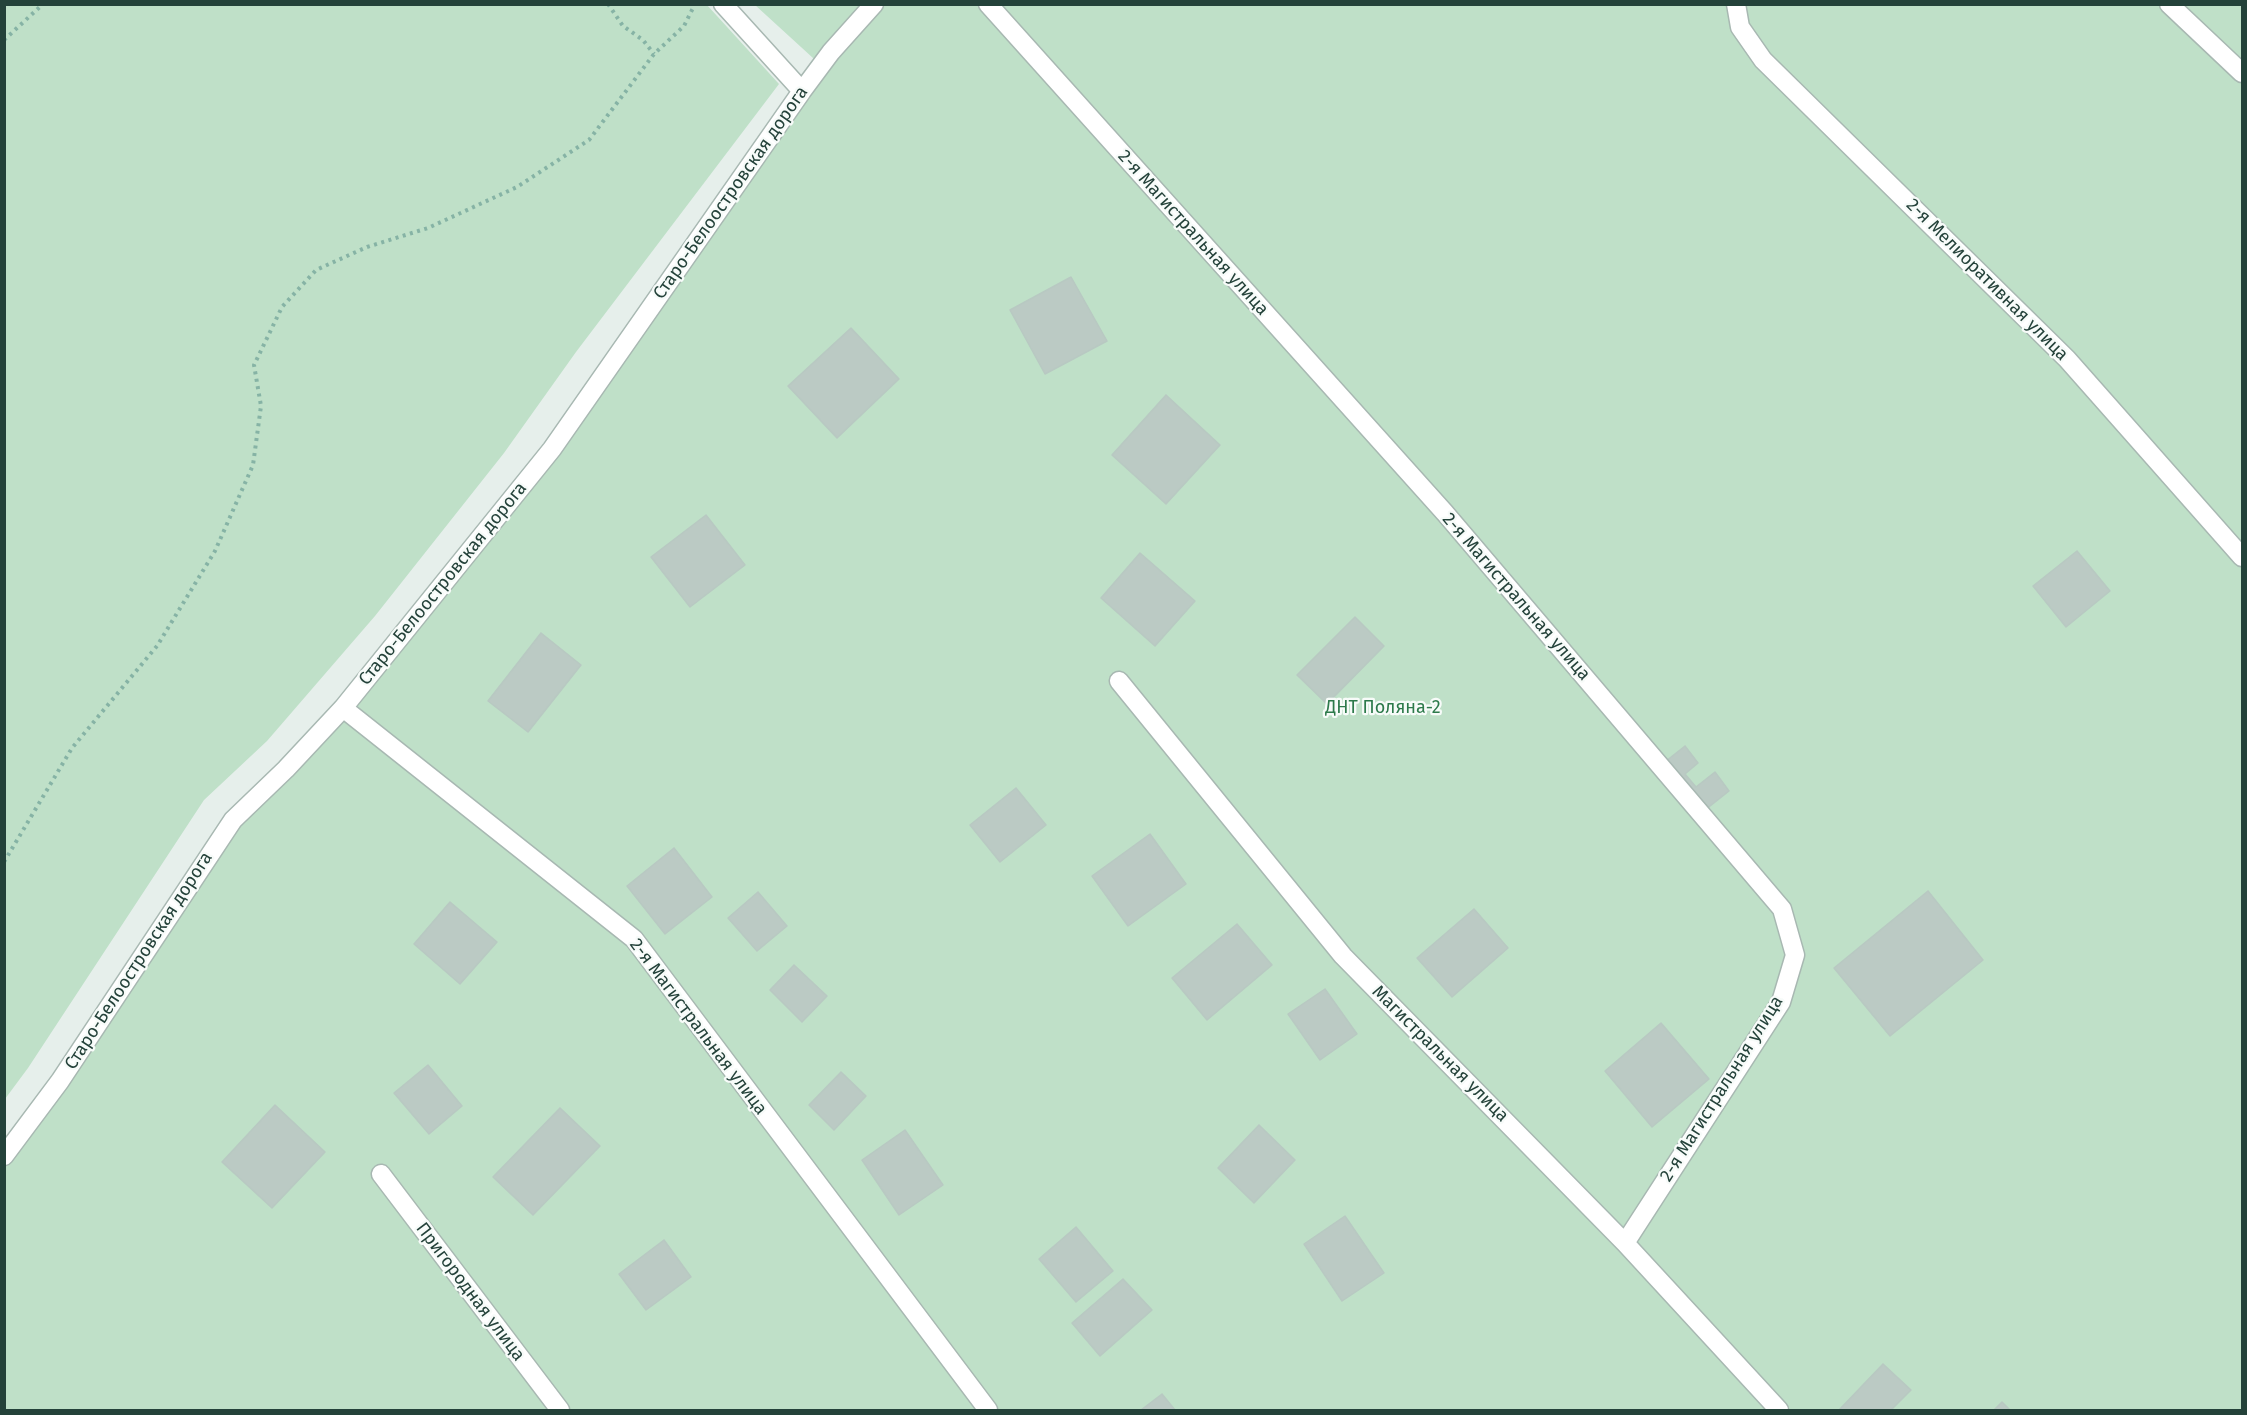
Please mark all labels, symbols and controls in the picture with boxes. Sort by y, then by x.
street label: Старо-Белоостровская дорога [649,82,813,304]
street label: 2-я Магистральная улица [1113,146,1273,320]
street label: 2-я Мелиоративная улица [1902,195,2072,365]
street label: Старо-Белоостровская дорога [354,478,532,690]
street label: 2-я Магистральная улица [1437,509,1595,685]
park label: ДНТ Поляна-2 [1325,697,1441,719]
street label: Старо-Белоостровская дорога [61,848,217,1074]
street label: 2-я Магистральная улица [625,935,771,1119]
street label: Магистральная улица [1367,981,1513,1127]
street label: 2-я Магистральная улица [1656,992,1788,1186]
street label: Пригородная улица [411,1218,529,1366]

